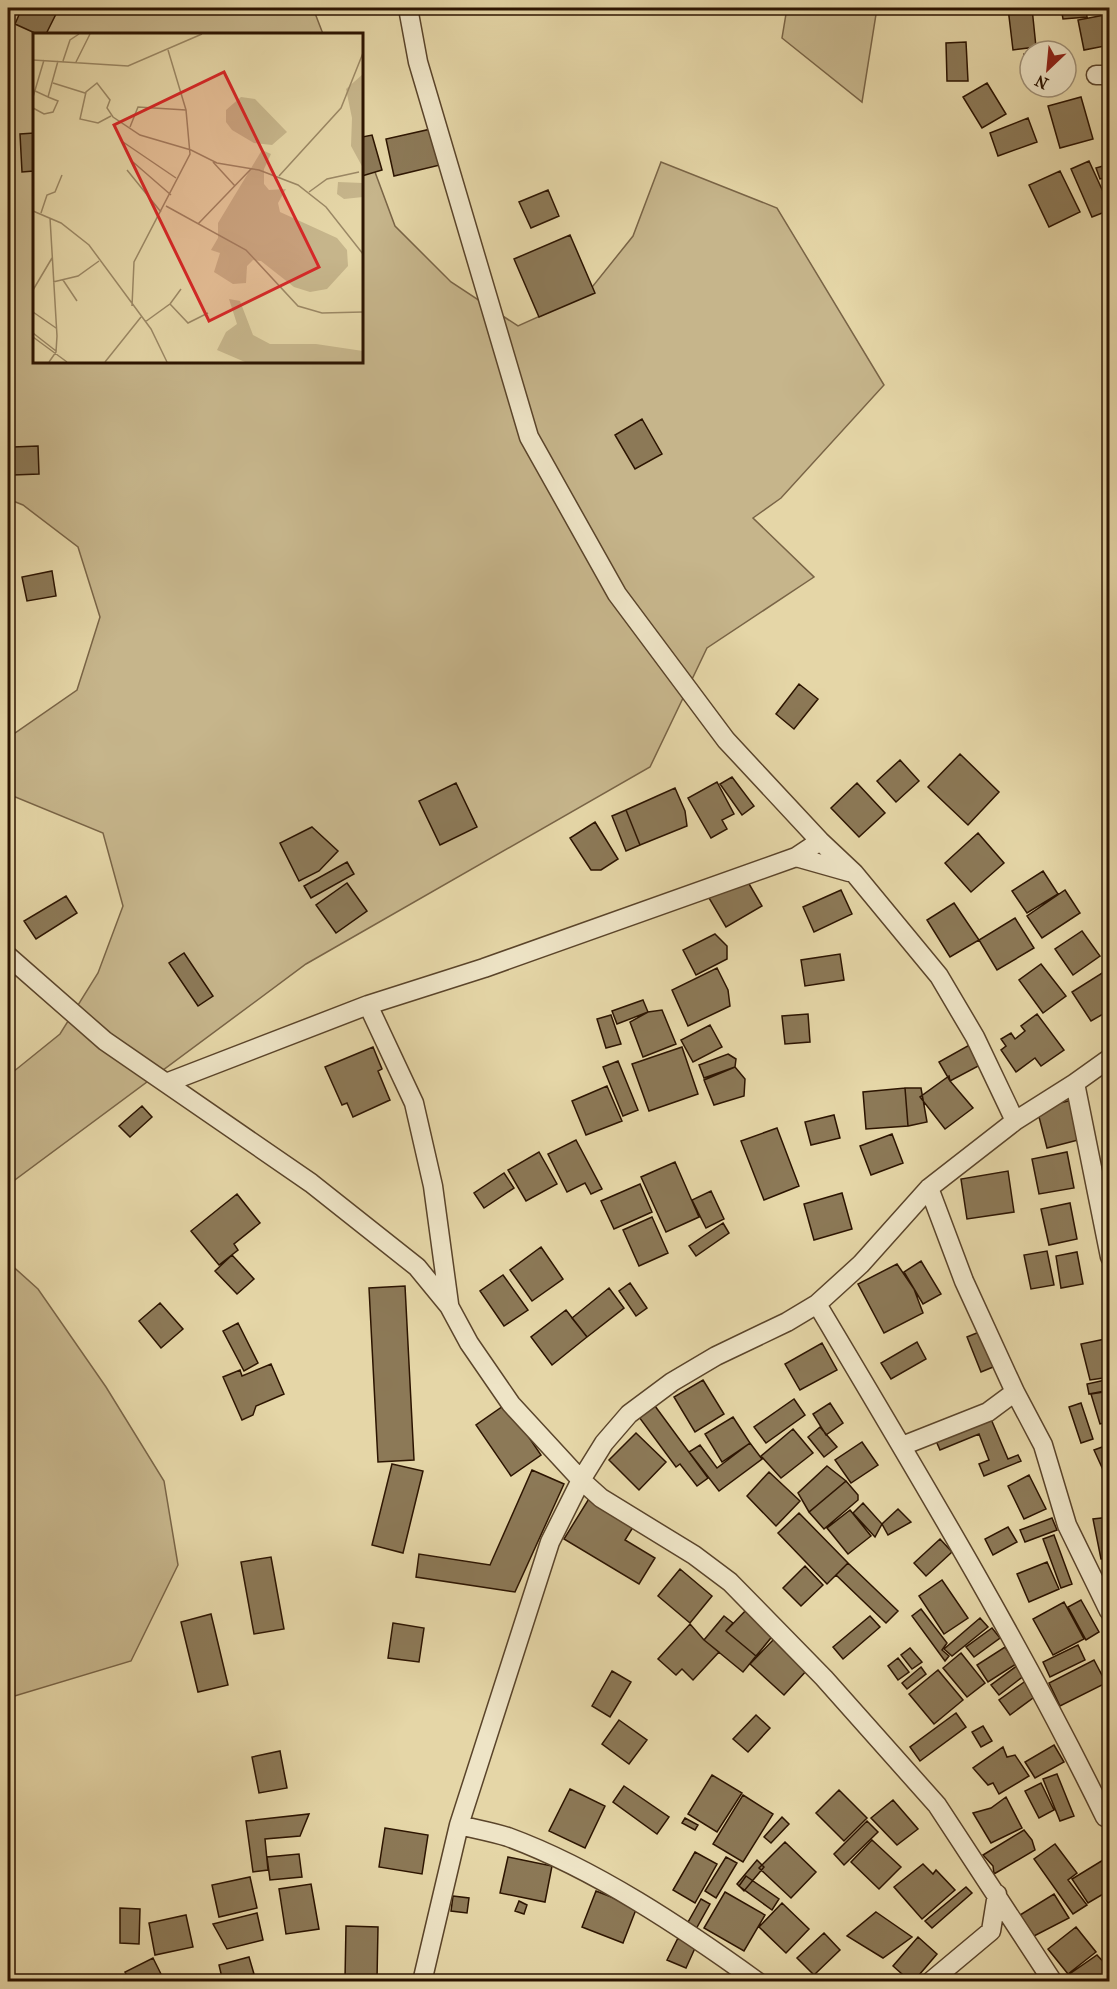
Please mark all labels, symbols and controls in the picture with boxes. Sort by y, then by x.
inset map [33,33,363,363]
north arrow [1018,39,1078,99]
text: N [1031,70,1051,93]

